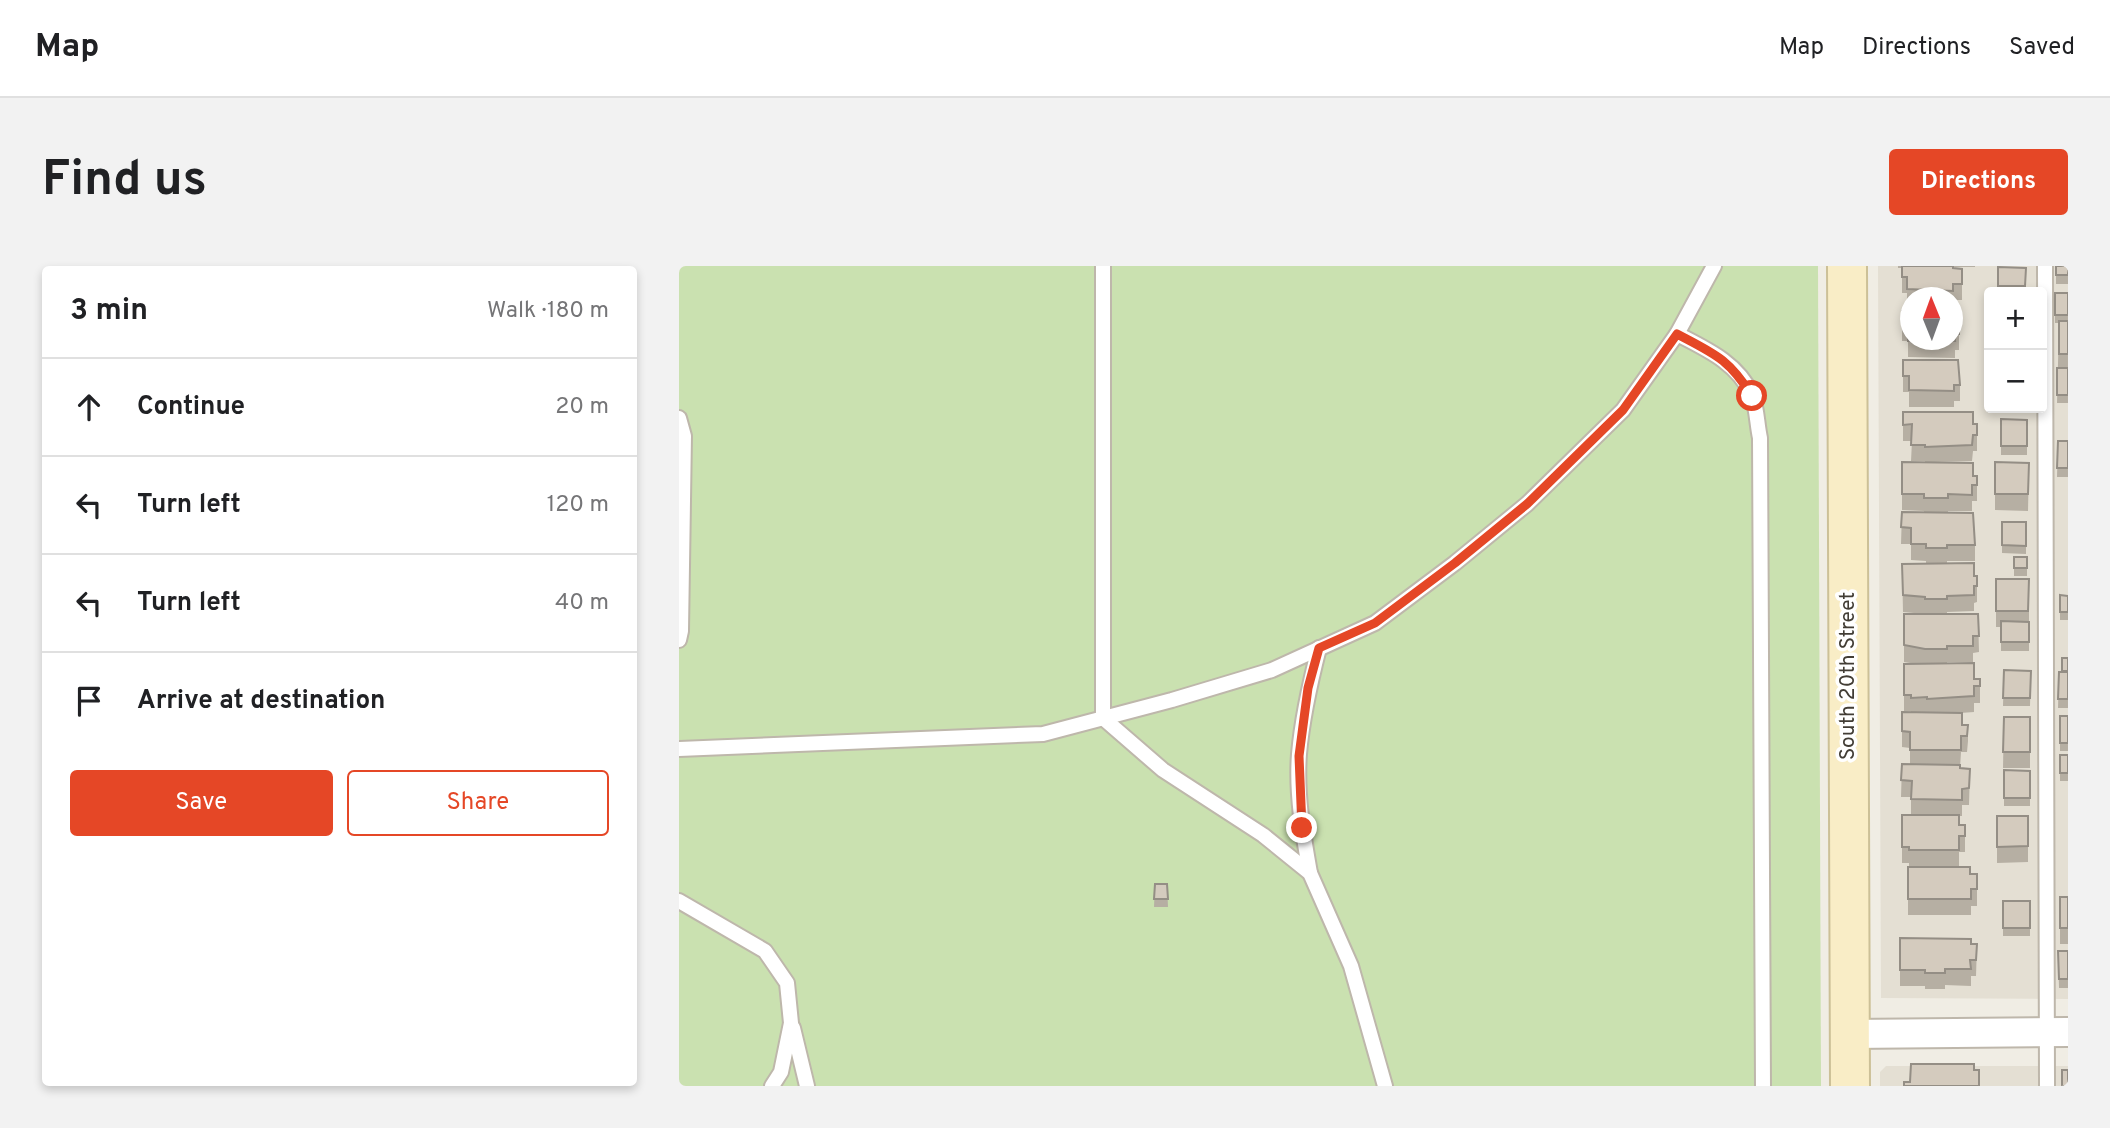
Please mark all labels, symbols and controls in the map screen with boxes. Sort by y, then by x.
text: Map [35,27,99,69]
text: Map [1779,33,1824,63]
text: Directions [1862,33,1971,63]
text: Saved [2009,33,2075,63]
button: Directions [1889,149,2068,215]
text: Find us [42,151,207,213]
north arrow [1900,287,1963,350]
map controls [1984,287,2047,413]
button: + [1984,287,2047,350]
text: 3 min [70,293,148,330]
text: Walk · 180 m [487,297,609,326]
button: − [1984,350,2047,413]
route start [1736,380,1767,411]
icon: ahead [70,388,108,426]
text: Continue [137,391,245,424]
text: 20 m [555,393,609,422]
icon: left [70,486,108,524]
text: Turn left [137,489,241,522]
text: 120 m [547,491,609,520]
icon: left [70,584,108,622]
text: Turn left [137,587,241,620]
text: 40 m [555,589,609,618]
street label: South 20th Street [1835,592,1862,760]
icon: arrive [70,682,108,720]
text: Arrive at destination [137,685,385,718]
button: Save [70,770,333,836]
button: Share [347,770,609,836]
route end [1286,812,1317,843]

